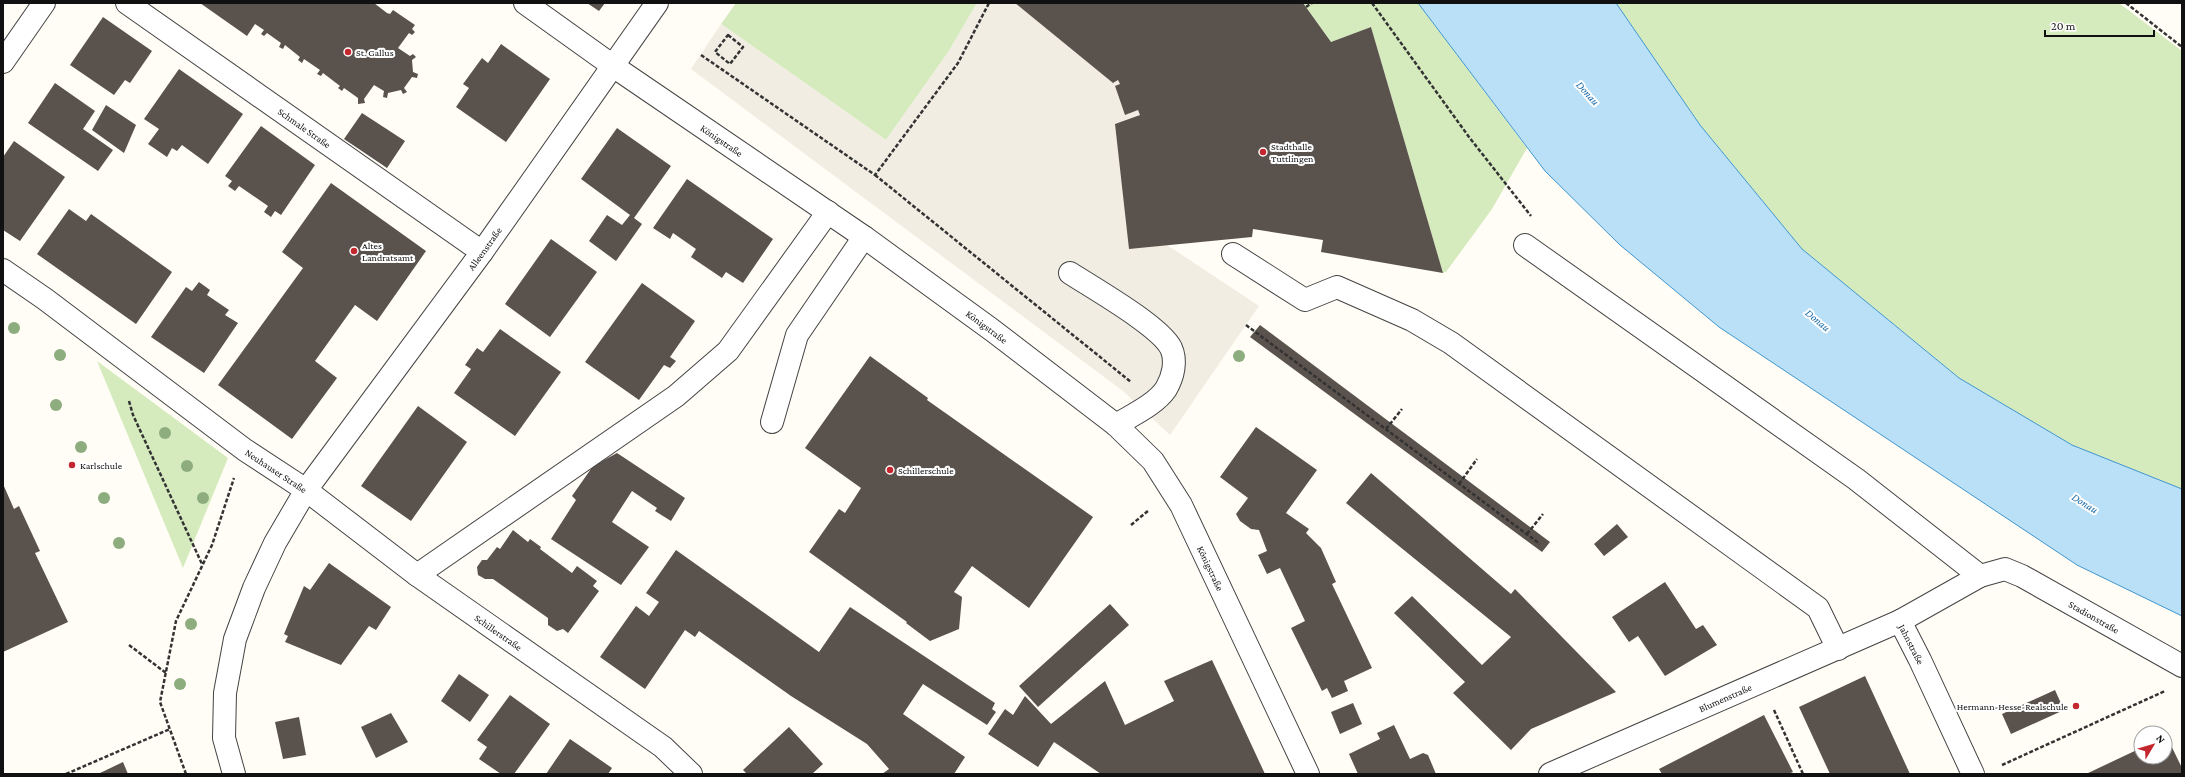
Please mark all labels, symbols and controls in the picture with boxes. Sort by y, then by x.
scale bar [2045,12,2154,38]
text: 20 m [2051,19,2076,33]
marker: St. Gallus [343,47,353,57]
place label: St. Gallus [356,47,394,58]
water label: Donau [1574,78,1602,108]
street label: Schmale Straße [276,106,333,151]
street label: Königstraße [698,122,745,159]
place label: Stadthalle Tuttlingen [1271,141,1314,164]
marker: Stadthalle Tuttlingen [1258,147,1268,157]
street label: Alleenstraße [466,225,504,272]
place label: Altes Landratsamt [362,240,414,263]
marker: Altes Landratsamt [349,246,359,256]
water label: Donau [1803,306,1833,334]
street label: Königstraße [964,308,1010,346]
street label: Neuhauser Straße [243,447,309,495]
marker: Karlschule [67,460,77,470]
place label: Karlschule [80,460,123,471]
marker: Schillerschule [885,465,895,475]
place label: Schillerschule [898,465,954,476]
water label: Donau [2070,490,2101,516]
street label: Königstraße [1195,544,1226,593]
street label: Stadionstraße [2067,599,2122,636]
street label: Schillerstraße [473,612,525,653]
street label: Jahnstraße [1896,622,1926,667]
street label: Blumenstraße [1697,681,1754,714]
place label: Hermann-Hesse-Realschule [1957,701,2069,712]
marker: Hermann-Hesse-Realschule [2071,701,2081,711]
north arrow [2133,725,2173,765]
text: N [2154,732,2168,746]

